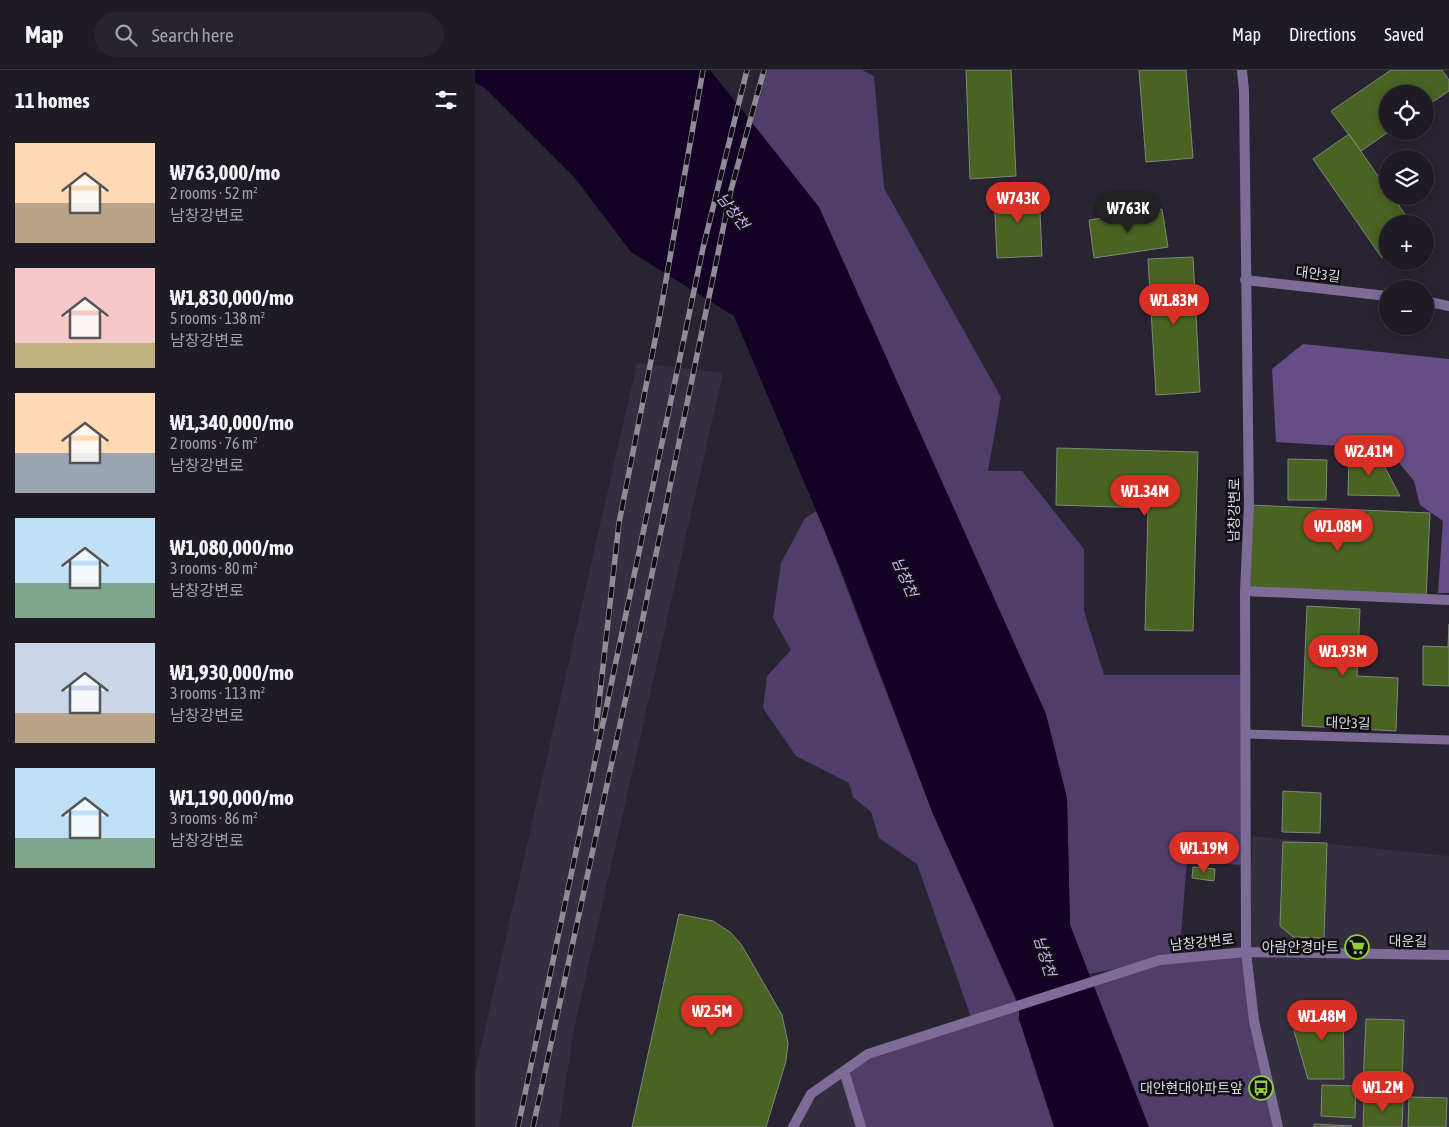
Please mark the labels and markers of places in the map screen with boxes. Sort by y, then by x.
pin: ₩743K [983,182,1053,224]
pin: ₩763K [1093,191,1163,234]
pin: ₩1.83M [1133,284,1215,326]
pin: ₩2.41M [1328,434,1410,477]
pin: ₩1.34M [1104,474,1186,517]
pin: ₩1.08M [1297,510,1379,552]
pin: ₩1.93M [1302,634,1384,677]
pin: ₩1.19M [1163,832,1245,874]
supermarket icon: 아람안경마트 [1344,934,1370,960]
place label: 아람안경마트 [1262,939,1339,955]
pin: ₩2.5M [677,994,747,1037]
pin: ₩1.48M [1281,1000,1363,1042]
pin: ₩1.2M [1348,1070,1418,1113]
bus stop icon: 대안현대아파트앞 [1248,1075,1274,1101]
place label: 대안현대아파트앞 [1140,1080,1243,1096]

